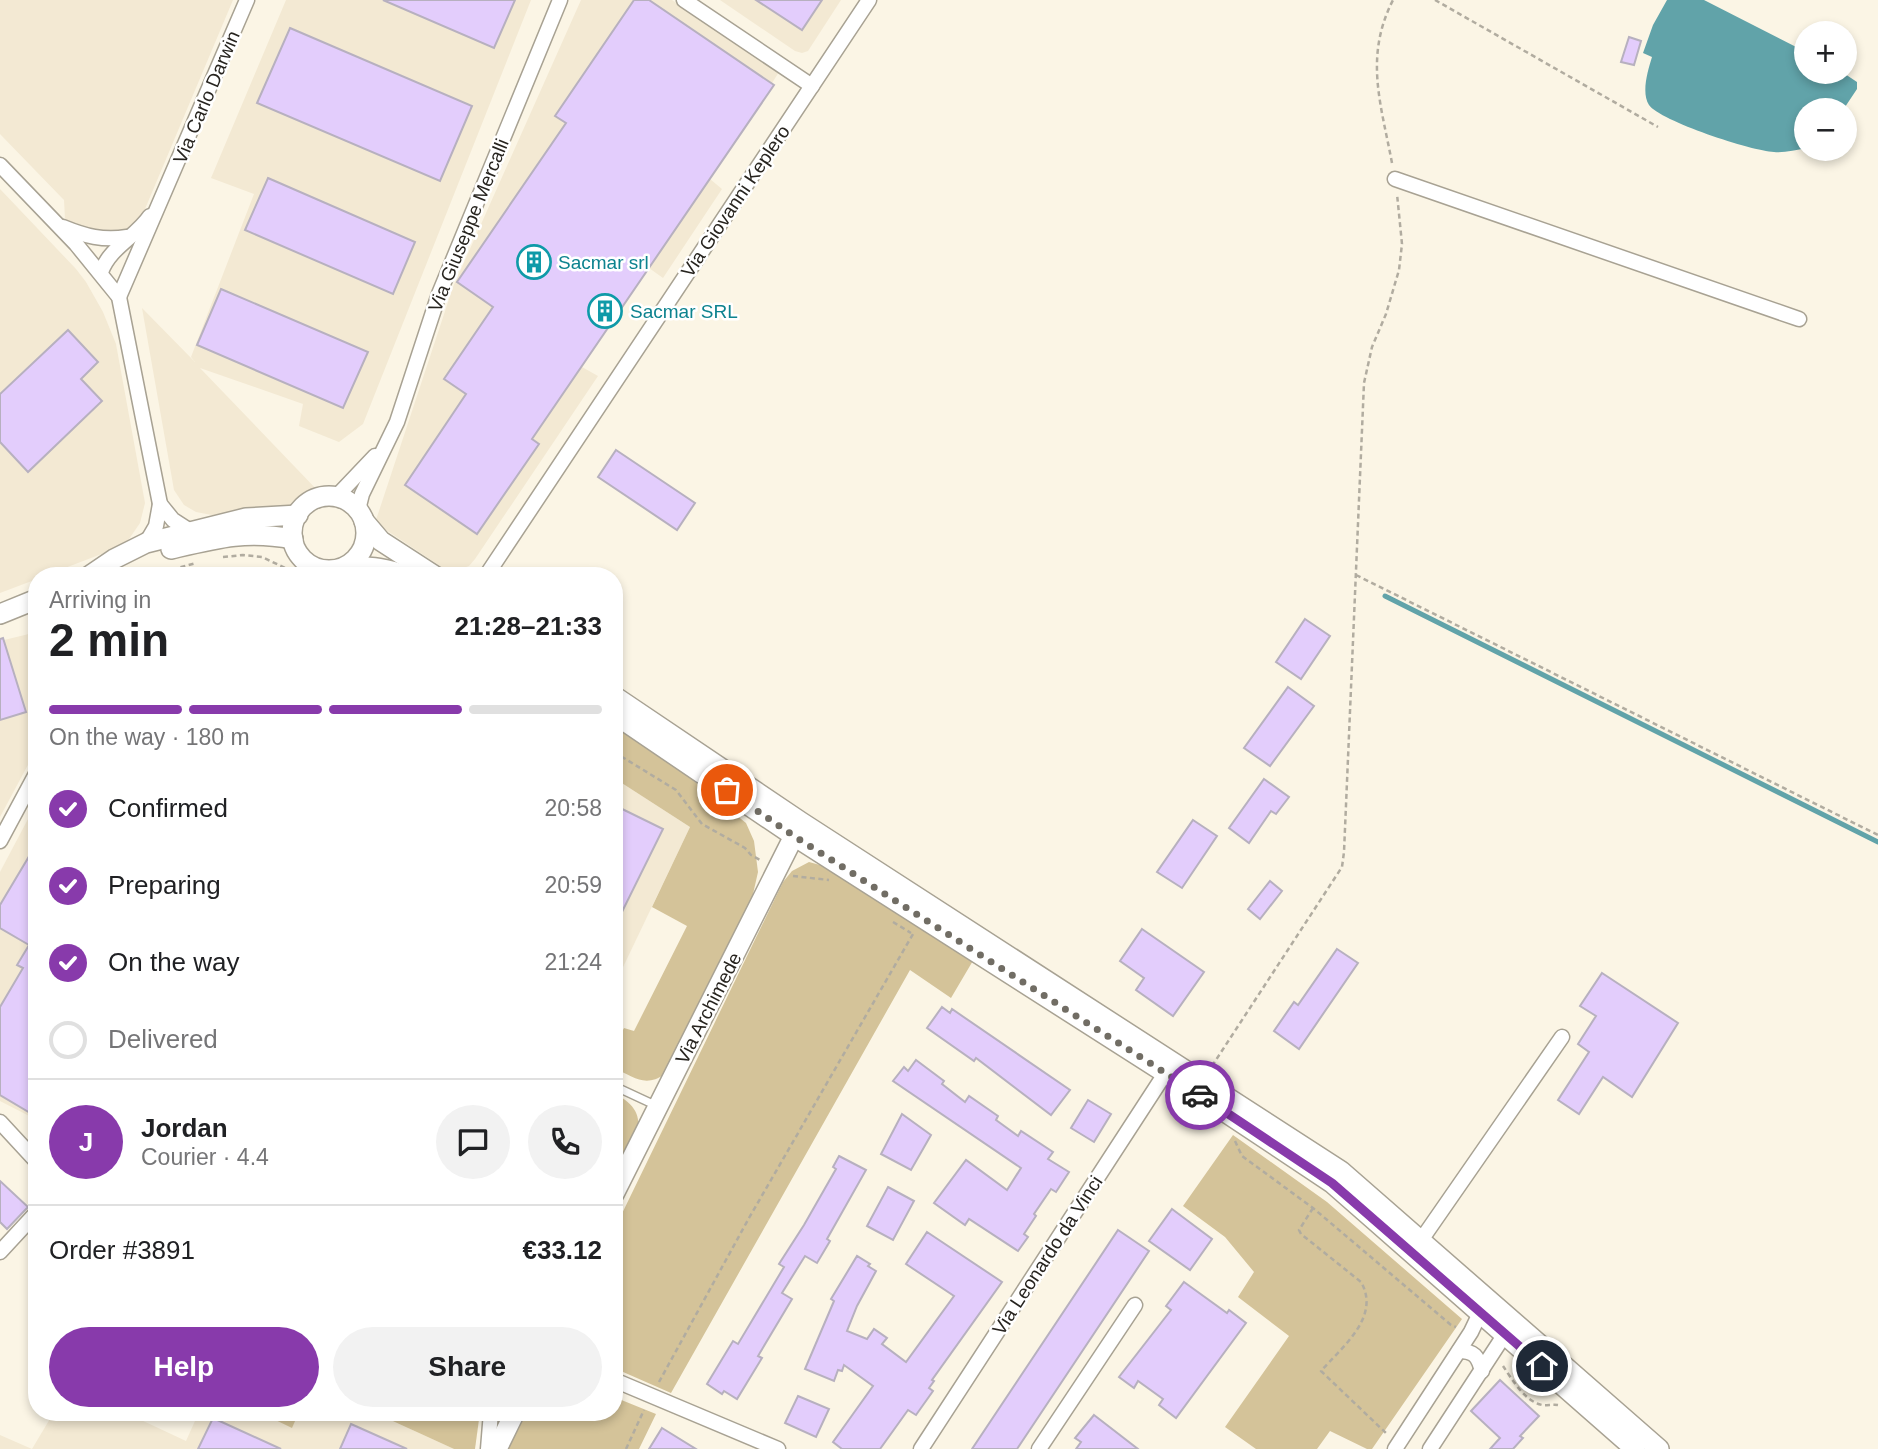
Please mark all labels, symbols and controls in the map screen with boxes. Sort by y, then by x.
map controls [1794,21,1857,161]
button: + [1794,21,1857,84]
street label: Via Carlo Darwin [169,28,244,167]
button: − [1794,98,1857,161]
street label: Via Giovanni Keplero [677,122,794,281]
street label: Via Giuseppe Mercalli [424,136,513,315]
building icon: Sacmar srl [515,243,553,281]
place label: Sacmar srl [558,252,649,273]
building icon: Sacmar SRL [586,292,624,330]
place label: Sacmar SRL [630,301,738,322]
text: Arriving in [49,587,151,613]
text: 21:28–21:33 [455,611,602,641]
text: 2 min [49,614,169,666]
text: On the way · 180 m [49,724,250,750]
pin [697,760,757,820]
icon: bag [708,771,746,809]
icon: check [49,790,87,828]
text: Confirmed [108,793,228,823]
text: 20:58 [544,795,602,821]
icon: check [49,867,87,905]
text: Preparing [108,870,221,900]
text: 20:59 [544,872,602,898]
icon: check [49,944,87,982]
text: On the way [108,947,240,977]
text: 21:24 [544,949,602,975]
street label: Via Archimede [671,949,746,1067]
text: Delivered [108,1024,218,1054]
courier [1165,1060,1235,1130]
icon: car [1181,1076,1219,1114]
button: chat [436,1105,510,1179]
button: phone [528,1105,602,1179]
text: Jordan [141,1113,228,1143]
text: J [79,1127,93,1157]
text: Courier · 4.4 [141,1144,269,1170]
street label: Via Leonardo da Vinci [988,1172,1107,1339]
text: Order #3891 [49,1235,195,1265]
text: €33.12 [522,1235,602,1265]
button: Help [49,1327,319,1407]
button: Share [333,1327,602,1407]
pin [1512,1336,1572,1396]
icon: home [1523,1347,1561,1385]

